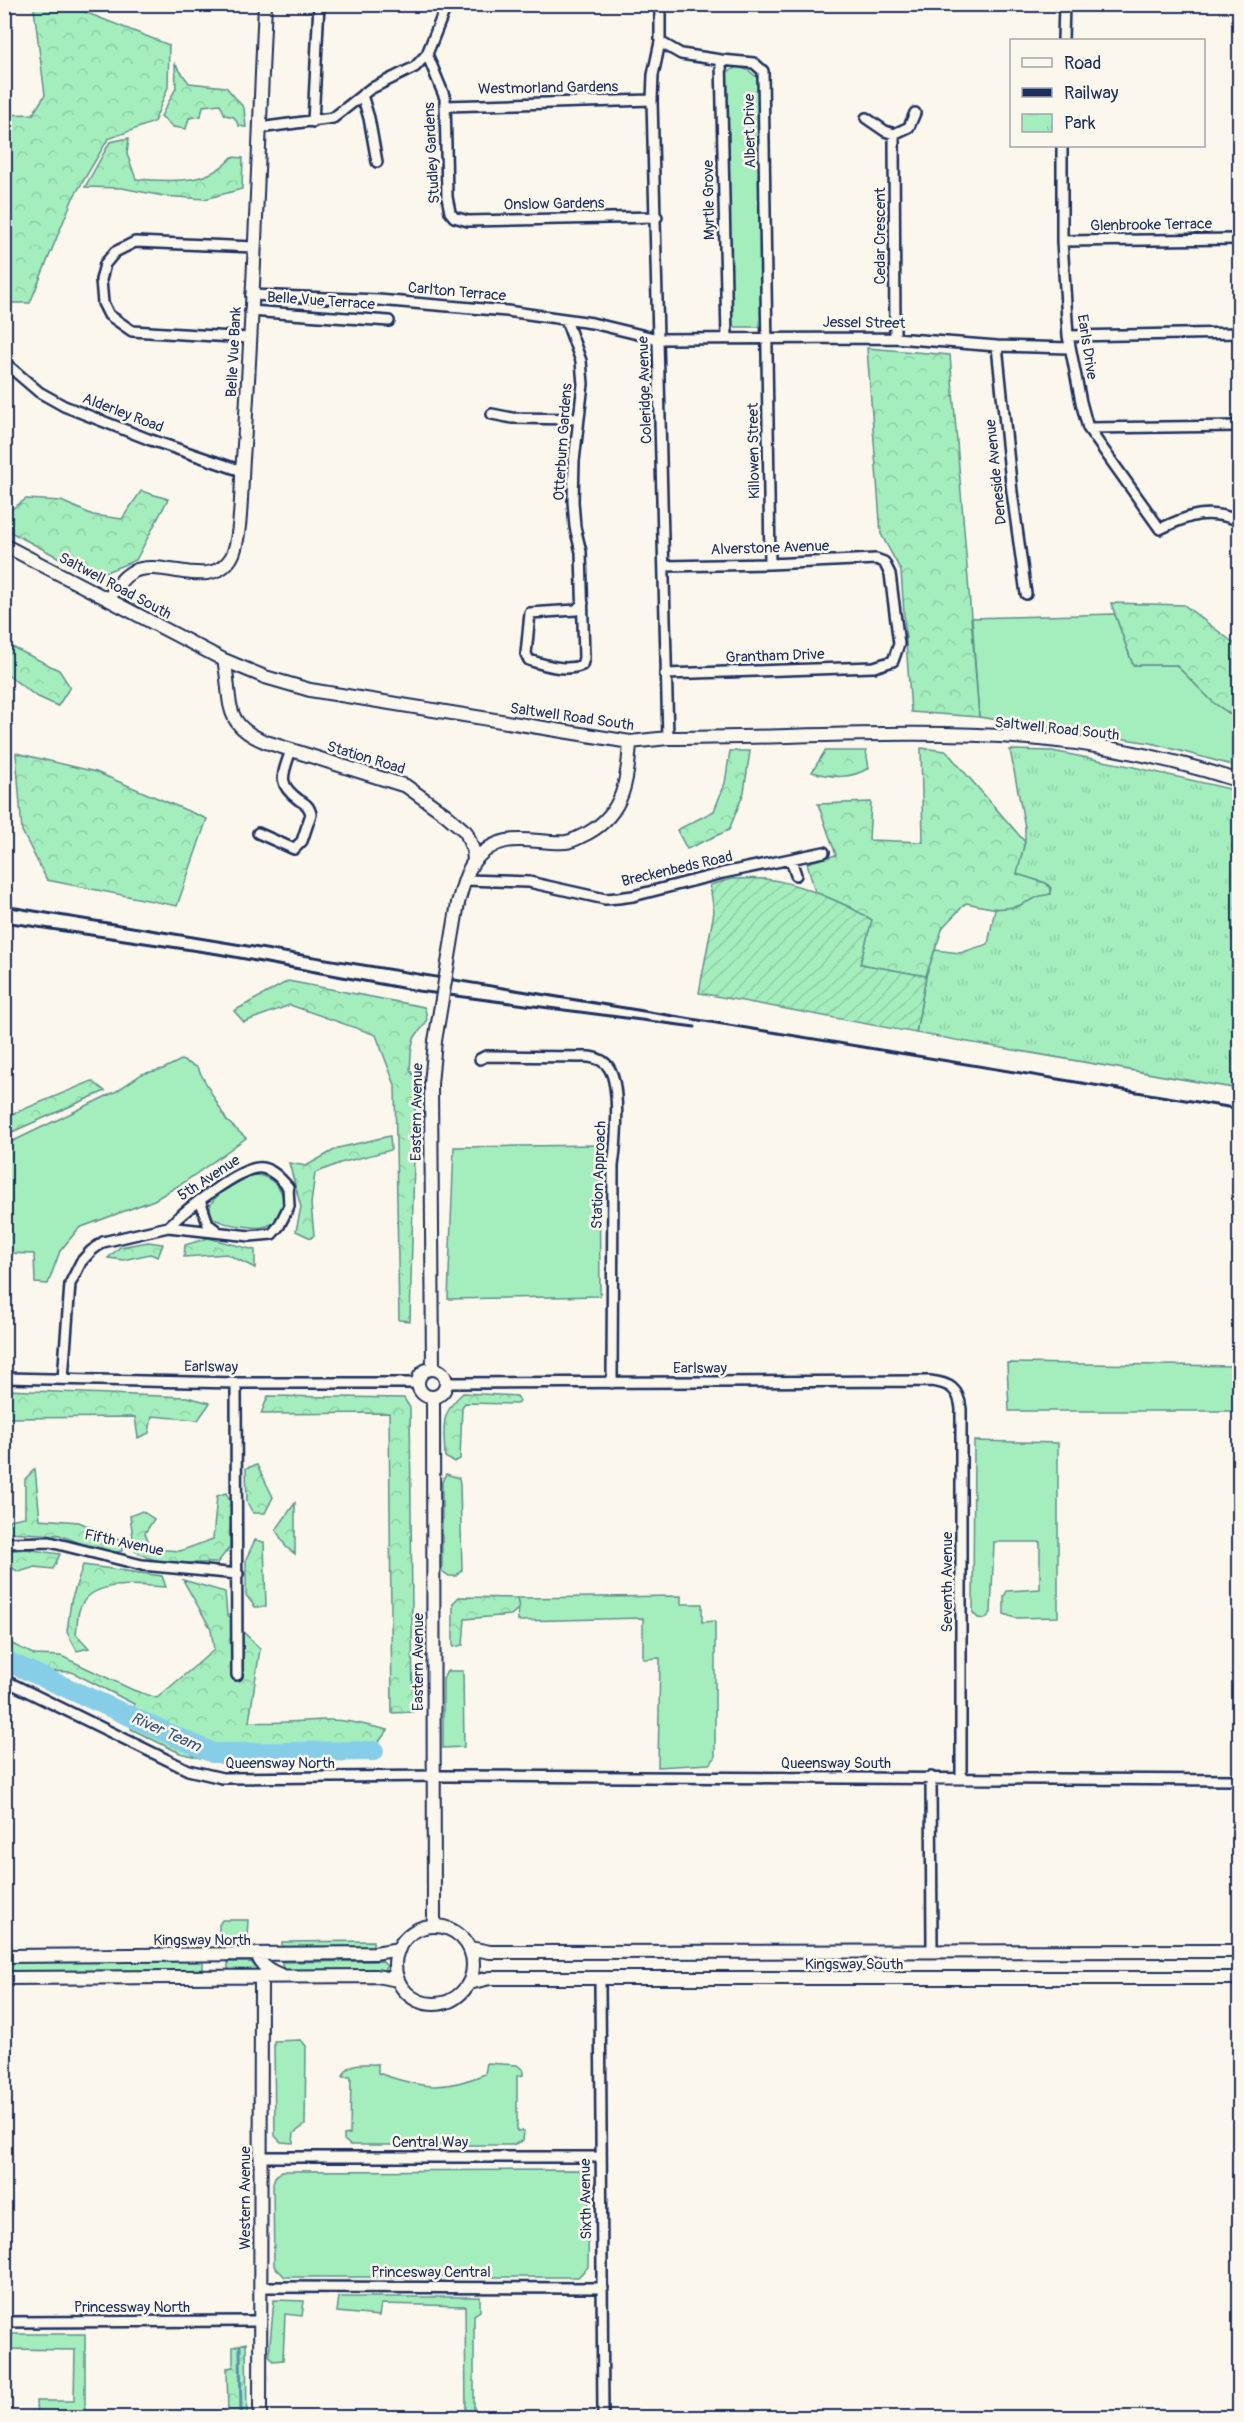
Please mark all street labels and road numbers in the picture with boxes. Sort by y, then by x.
street label: Westmorland Gardens [478,77,619,99]
street label: Albert Drive [740,93,760,169]
street label: Studley Gardens [420,101,444,204]
street label: Myrtle Grove [699,159,719,240]
street label: Cedar Crescent [871,187,890,285]
street label: Onslow Gardens [503,194,605,214]
street label: Glenbrooke Terrace [1090,214,1213,236]
street label: Carlton Terrace [407,278,507,306]
street label: Belle Vue Terrace [266,288,376,314]
street label: Belle Vue Bank [222,306,246,398]
street label: Jessel Street [822,313,907,333]
street label: Earls Drive [1072,313,1102,382]
street label: Coleridge Avenue [634,335,656,444]
street label: Otterburn Gardens [549,382,577,501]
street label: Alderley Road [80,389,166,437]
street label: Killowen Street [744,402,764,499]
street label: Deneside Avenue [981,418,1011,526]
street label: Alverstone Avenue [710,536,830,560]
street label: Saltwell Road South [55,548,175,624]
street label: Grantham Drive [725,645,825,667]
street label: Saltwell Road South [509,699,635,735]
street label: Saltwell Road South [994,713,1120,745]
street label: Station Road [325,737,407,779]
street label: Breckenbeds Road [620,847,734,891]
street label: Eastern Avenue [407,1062,427,1161]
street label: Station Approach [588,1121,610,1229]
street label: 5th Avenue [174,1150,244,1205]
street label: Earlsway [184,1357,239,1377]
street label: Earlsway [673,1359,728,1378]
street label: Fifth Avenue [83,1525,166,1561]
street label: Seventh Avenue [938,1531,957,1632]
street label: Eastern Avenue [409,1612,428,1711]
street label: Queensway North [225,1754,335,1773]
street label: Queensway South [781,1754,891,1773]
street label: Kingsway North [153,1931,251,1950]
street label: Kingsway South [805,1955,903,1974]
street label: Central Way [392,2133,469,2152]
street label: Western Avenue [236,2146,255,2250]
street label: Sixth Avenue [576,2158,596,2240]
street label: Princesway Central [371,2263,491,2282]
street label: Princessway North [74,2298,190,2317]

